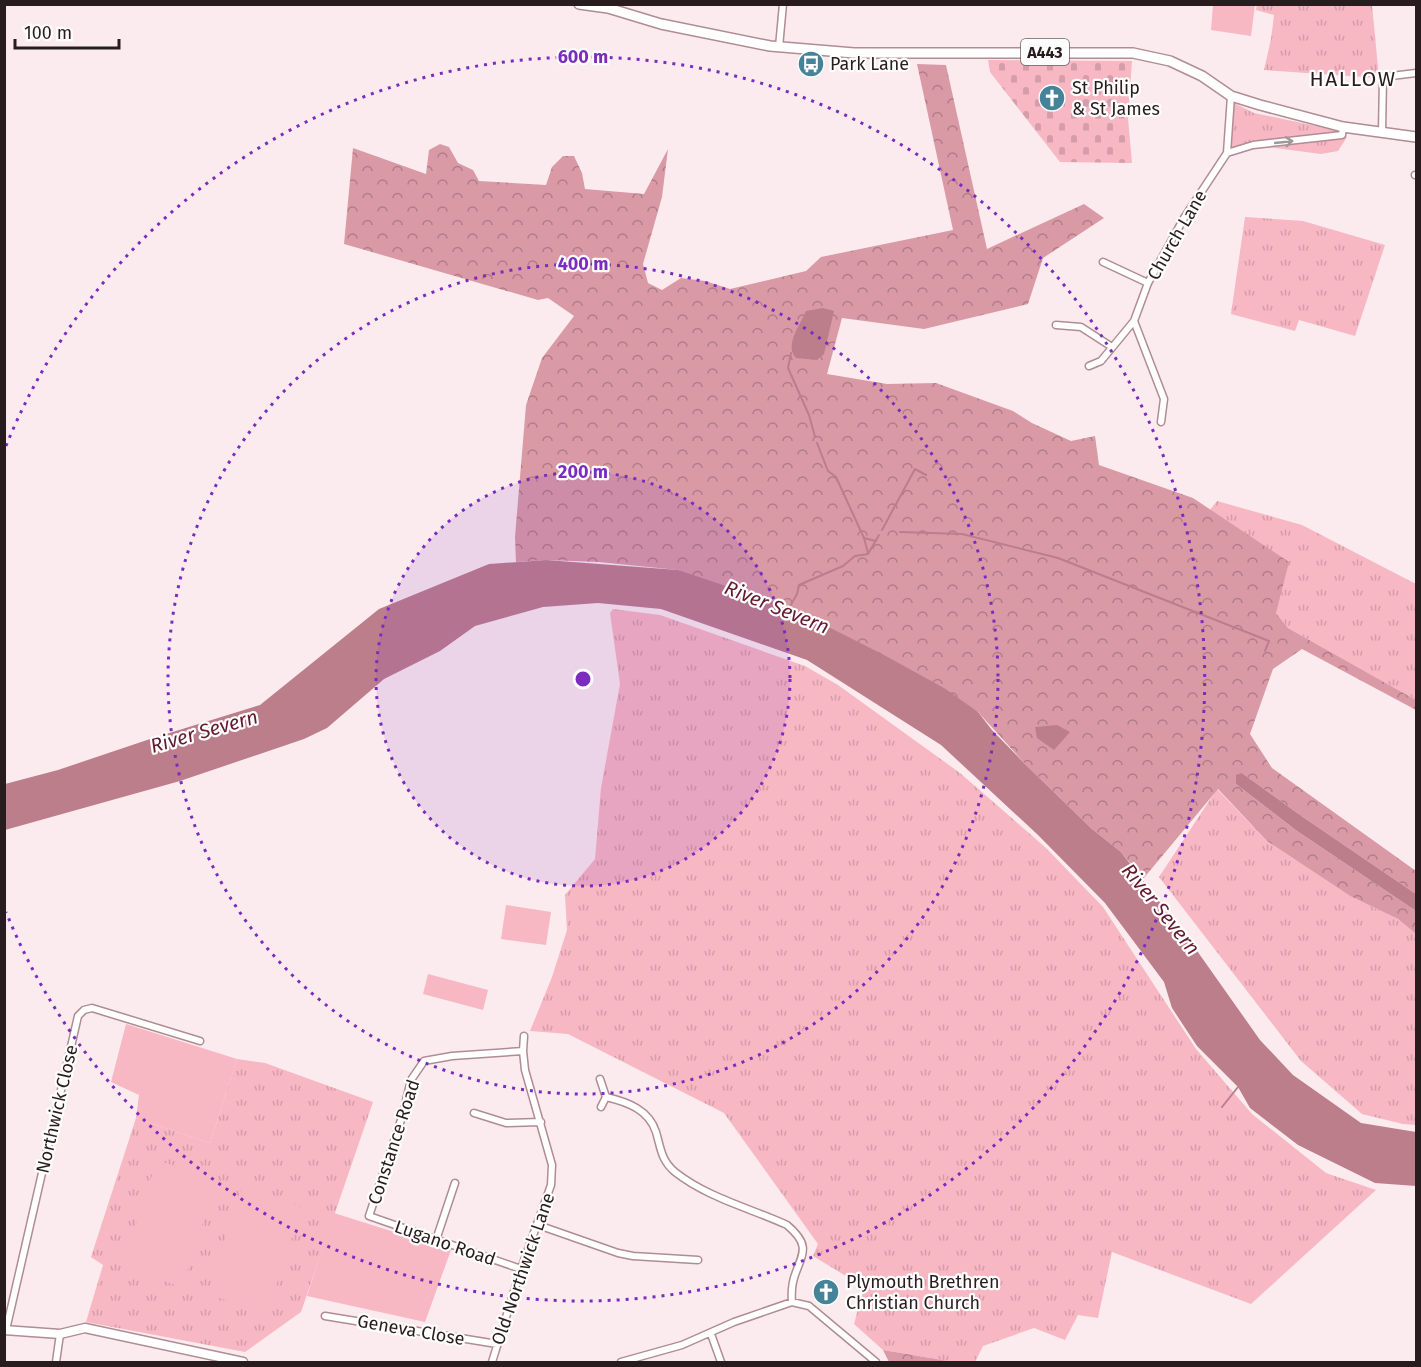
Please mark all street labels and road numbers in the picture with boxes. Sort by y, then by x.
road number: A443 [1021,39,1069,65]
street label: Church Lane [1142,186,1212,284]
street label: Northwick Close [32,1043,82,1175]
street label: Constance Road [363,1077,425,1207]
street label: Old Northwick Lane [487,1190,559,1348]
street label: Lugano Road [392,1215,498,1271]
street label: Geneva Close [356,1310,466,1350]

